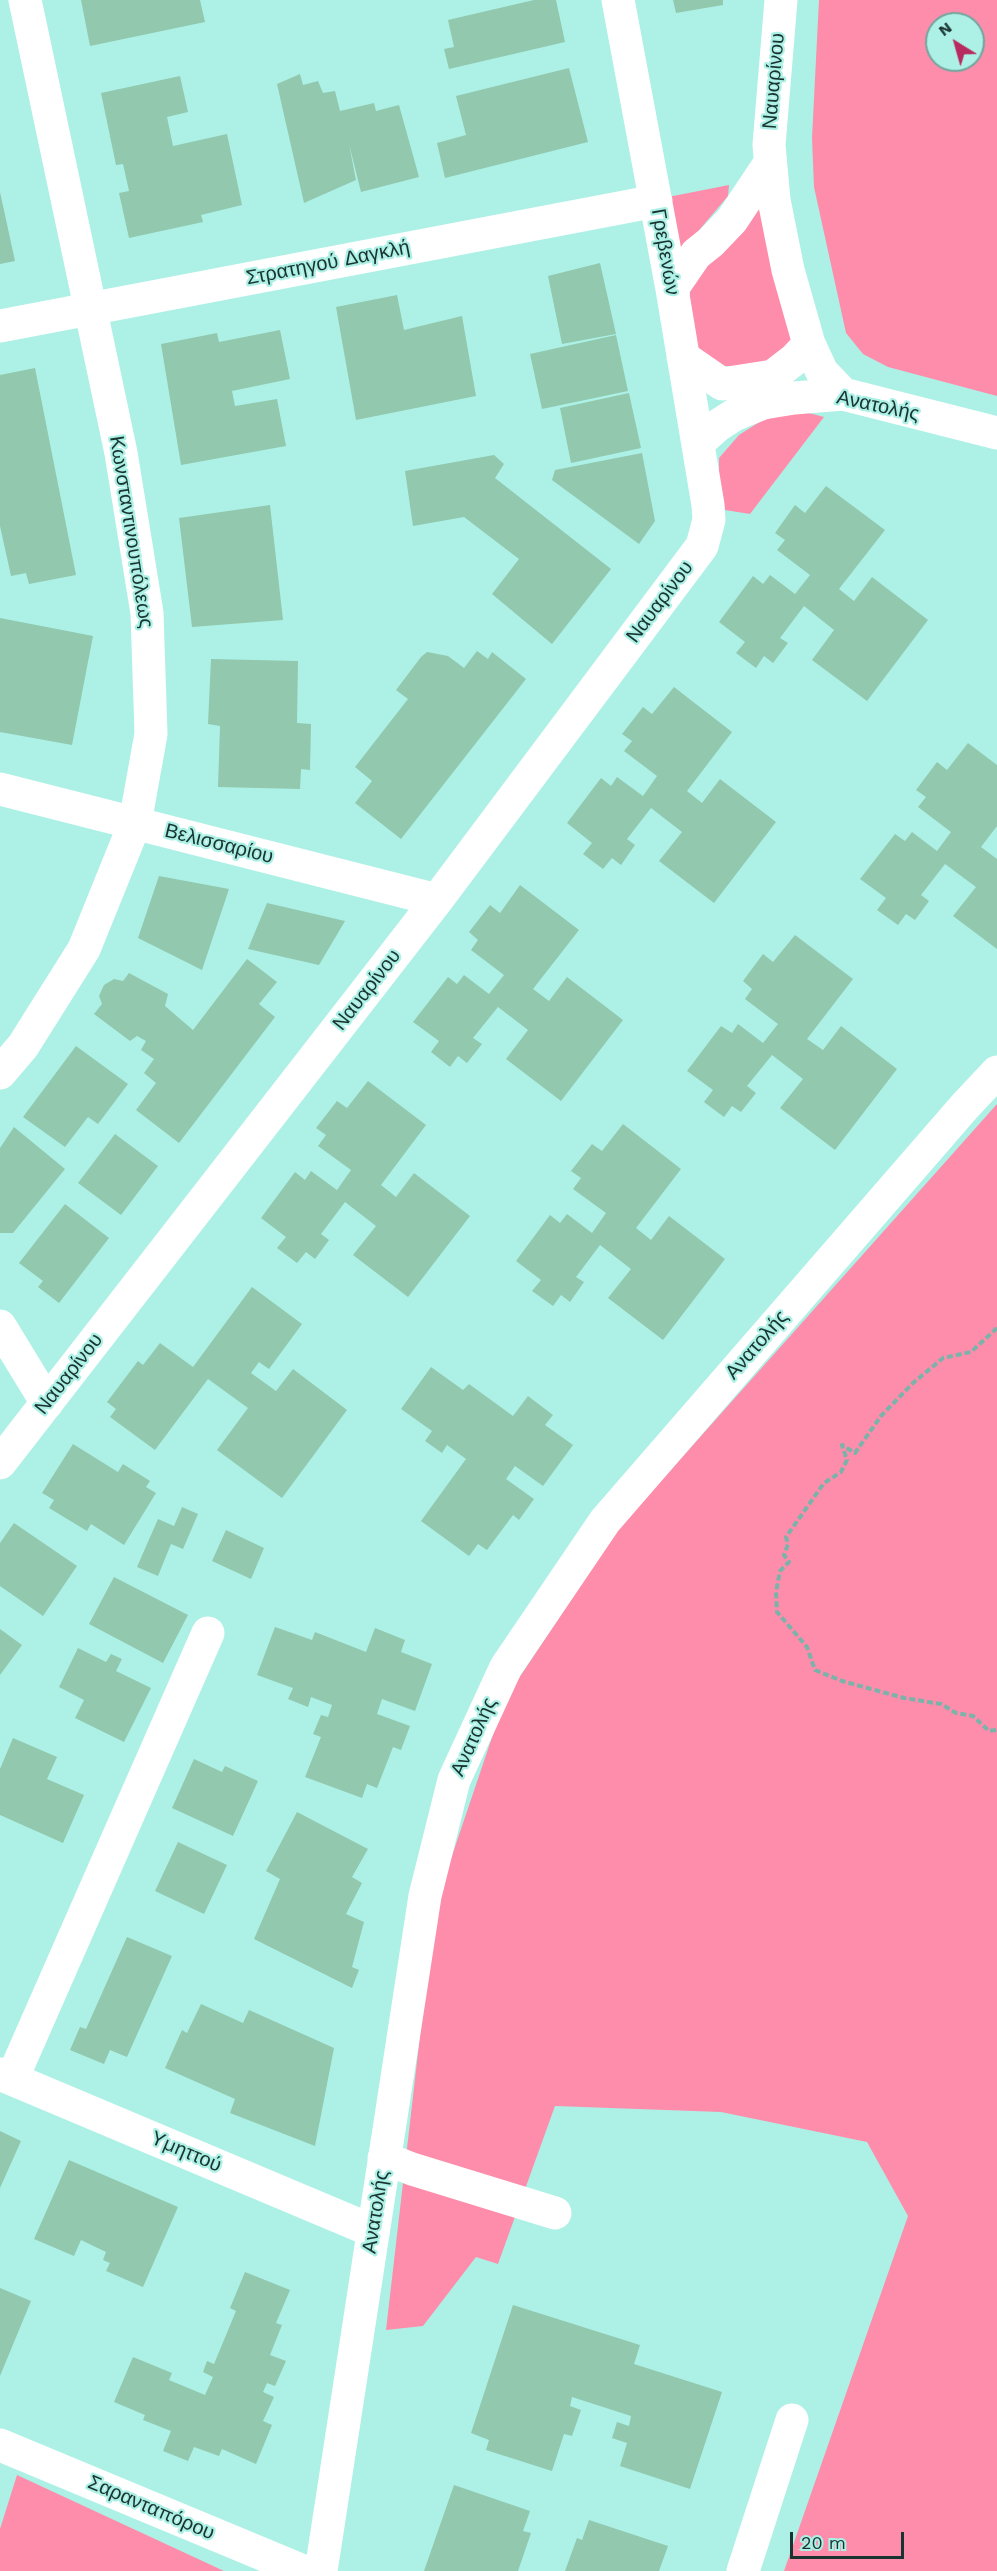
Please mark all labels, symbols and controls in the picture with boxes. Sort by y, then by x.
north arrow [925,12,985,72]
text: N [935,18,956,40]
street label: Ναυαρίνου [758,32,790,130]
street label: Γρεβενών [646,207,684,297]
street label: Στρατηγού Δαγκλή [244,235,412,291]
street label: Ανατολής [835,386,921,426]
street label: Κωνσταντινουπόλεως [104,434,158,630]
street label: Ναυαρίνου [621,556,699,648]
street label: Βελισσαρίου [162,819,276,869]
street label: Ναυαρίνου [328,945,406,1035]
street label: Ανατολής [720,1306,794,1384]
street label: Ναυαρίνου [30,1329,108,1419]
street label: Ανατολής [446,1694,502,1780]
street label: Υμηττού [147,2126,225,2178]
street label: Ανατολής [358,2169,394,2255]
street label: Σαρανταπόρου [84,2471,218,2545]
scale bar [793,2520,907,2558]
text: 20 m [801,2532,846,2553]

